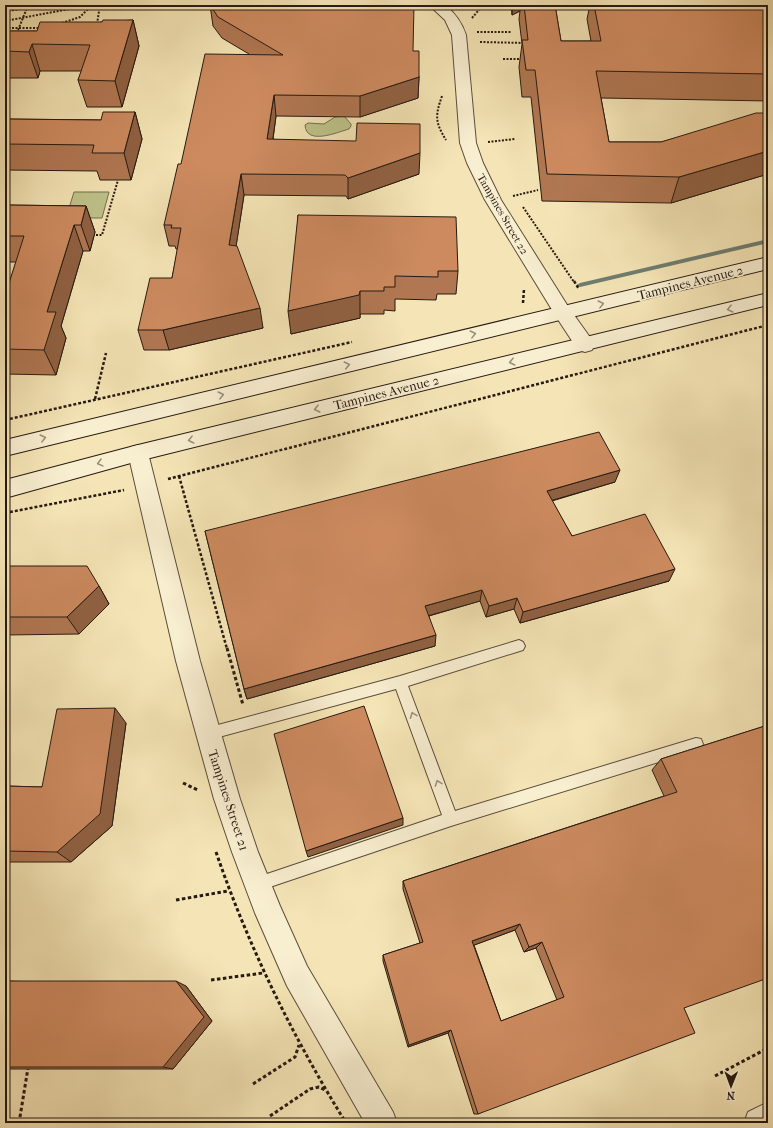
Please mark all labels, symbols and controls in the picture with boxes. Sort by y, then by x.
street label: Tampines Street 22 [474,172,531,257]
street label: Tampines Avenue 2 [636,262,745,303]
one-way arrow [598,300,604,308]
one-way arrow [727,304,733,312]
one-way arrow [469,330,476,339]
one-way arrow [508,357,515,366]
one-way arrow [343,361,350,370]
street label: Tampines Avenue 2 [332,372,441,413]
one-way arrow [218,392,225,400]
one-way arrow [314,404,321,413]
one-way arrow [40,435,46,443]
one-way arrow [188,435,195,444]
one-way arrow [97,458,104,467]
one-way arrow [409,711,417,718]
street label: Tampines Street 21 [205,748,252,853]
one-way arrow [435,780,443,787]
north arrow [711,1066,751,1106]
text: N [726,1089,735,1102]

